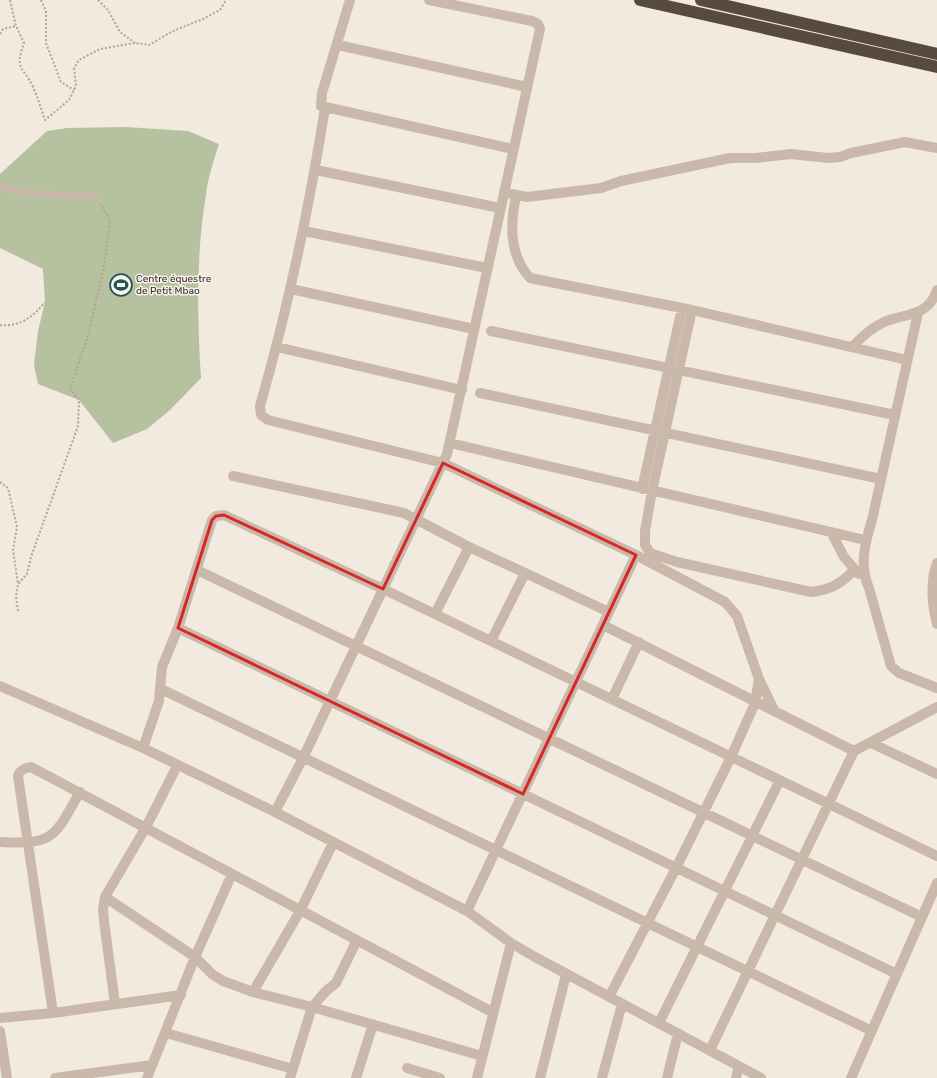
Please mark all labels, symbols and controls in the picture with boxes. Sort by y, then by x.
sports icon: Centre équestre de Petit Mbao [108,272,134,298]
place label: Centre équestre de Petit Mbao [136,273,212,297]

